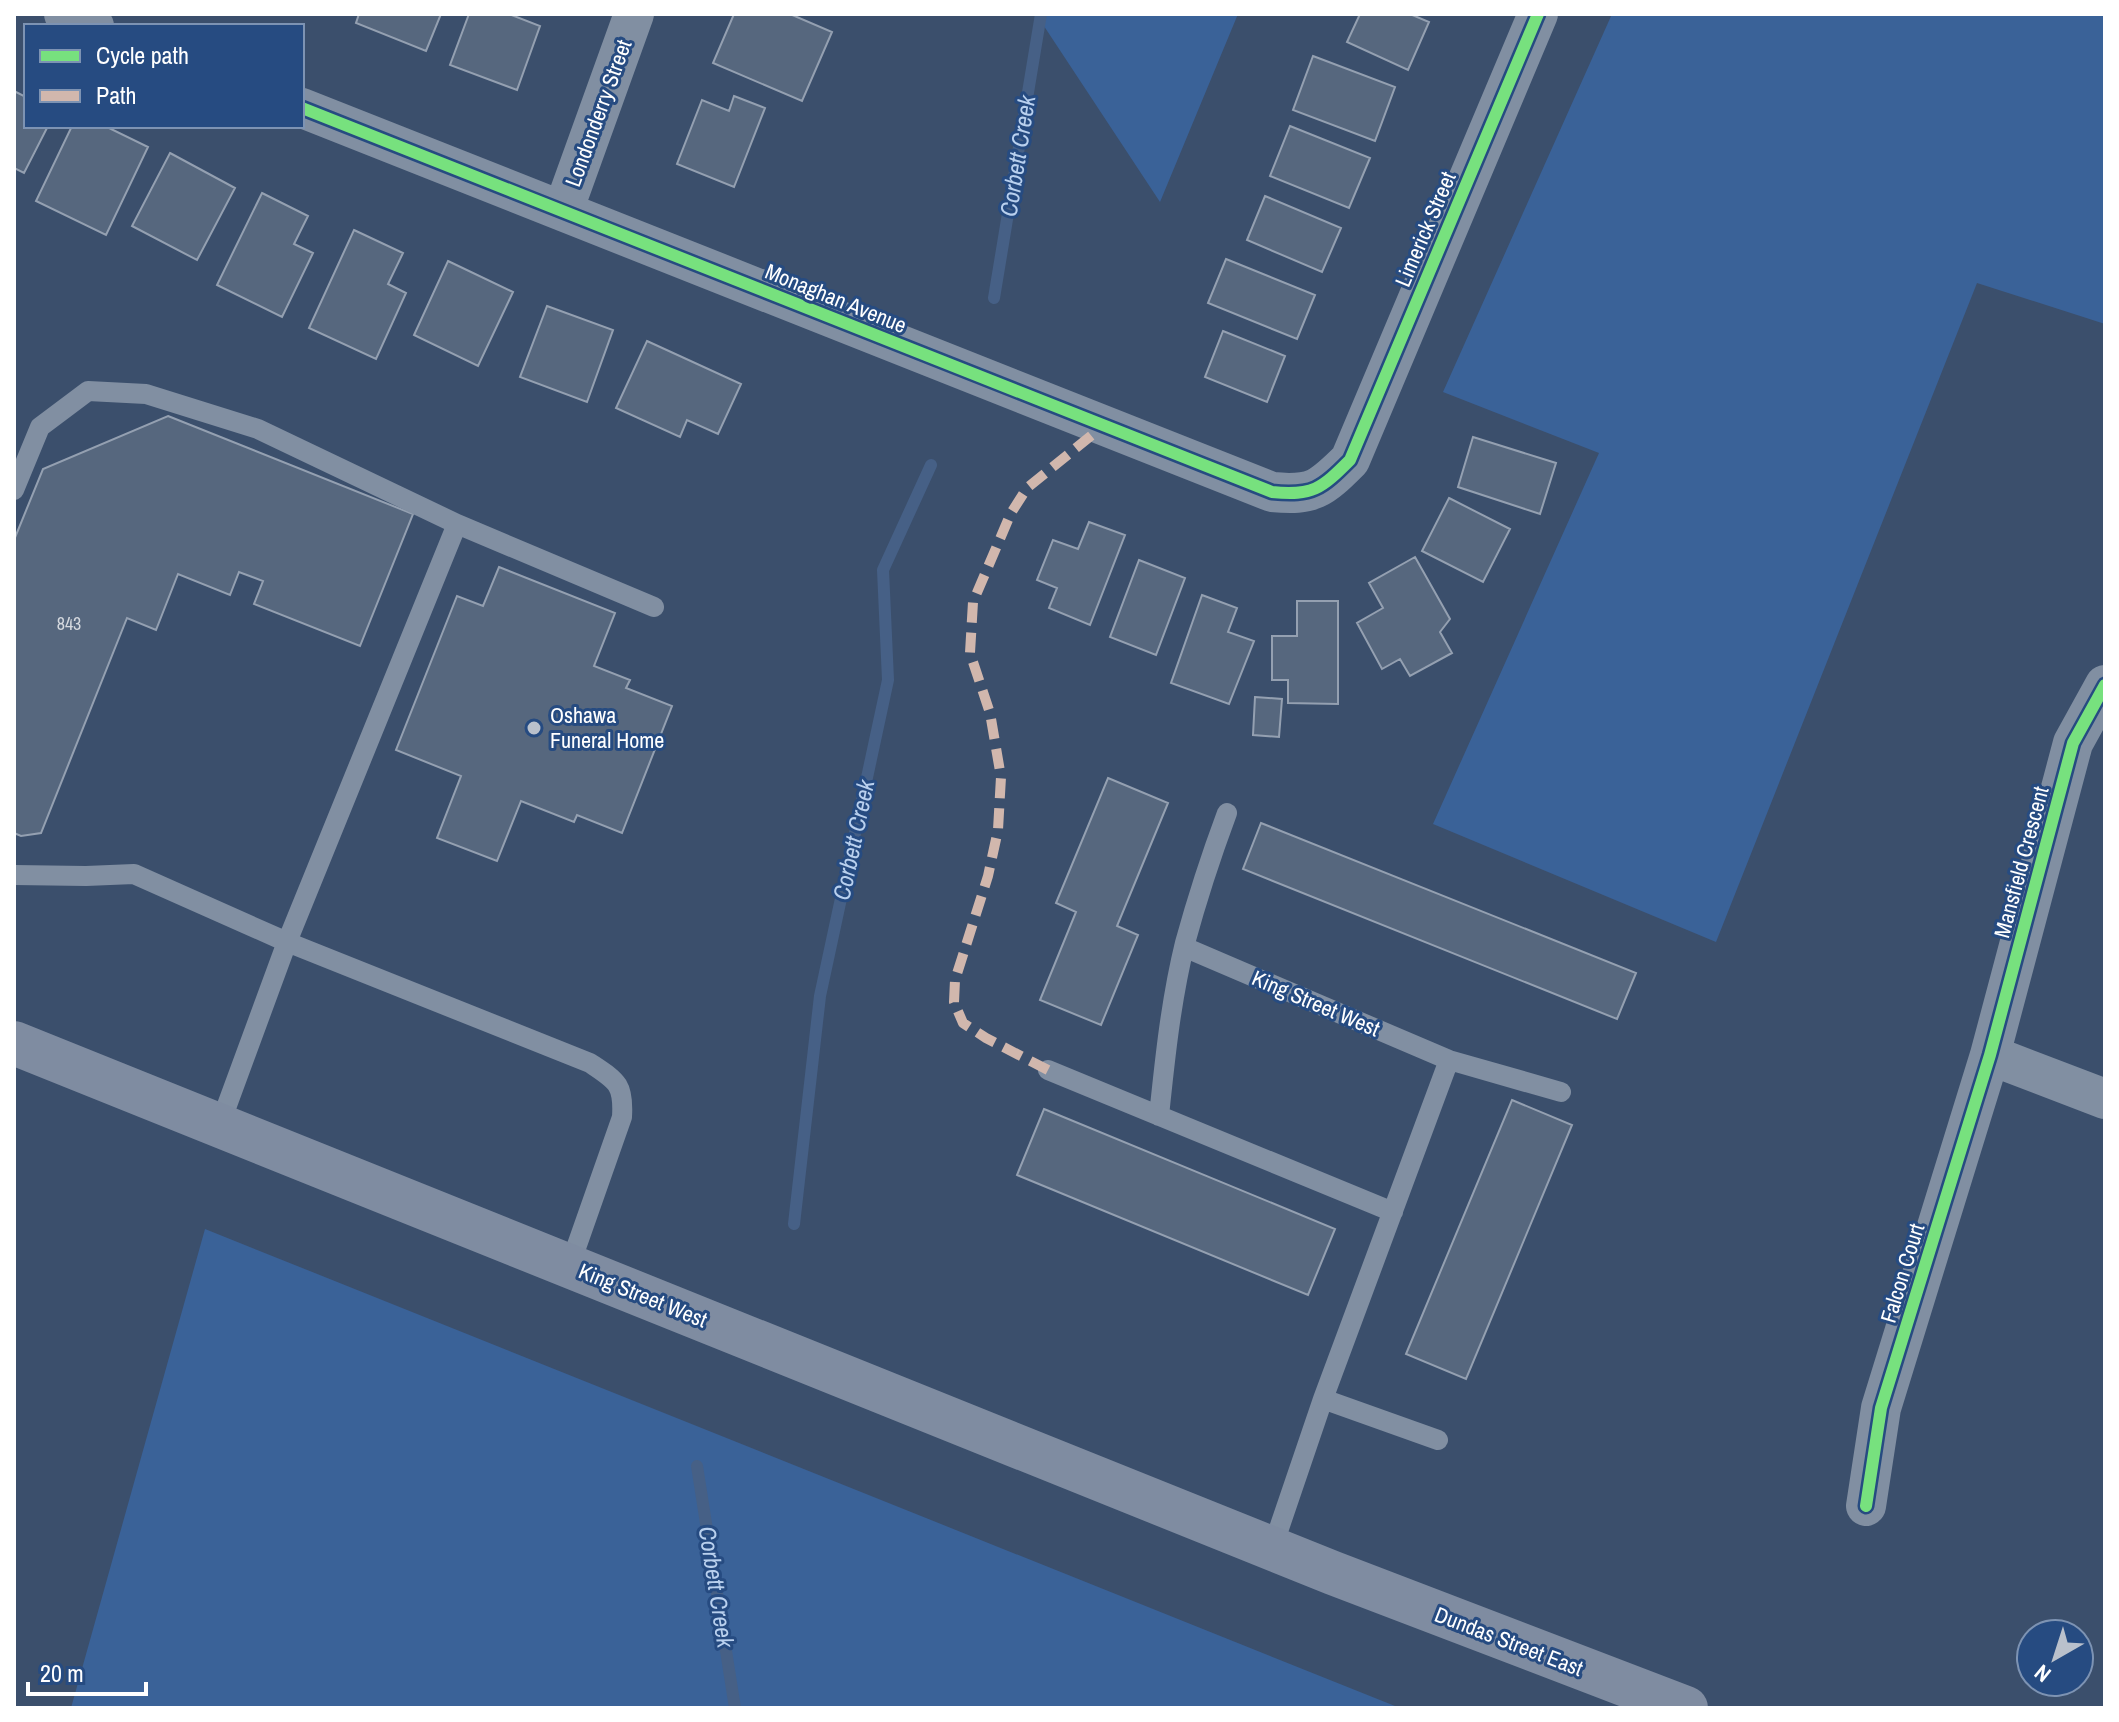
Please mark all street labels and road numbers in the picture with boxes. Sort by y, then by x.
street label: Londonderry Street [557,35,639,191]
street label: Limerick Street [1387,167,1463,291]
street label: Monaghan Avenue [761,256,911,340]
street label: Mansfield Crescent [1986,783,2056,941]
street label: King Street West [1248,963,1384,1043]
street label: Falcon Court [1873,1220,1931,1326]
street label: King Street West [574,1256,712,1334]
street label: Dundas Street East [1431,1599,1587,1683]

